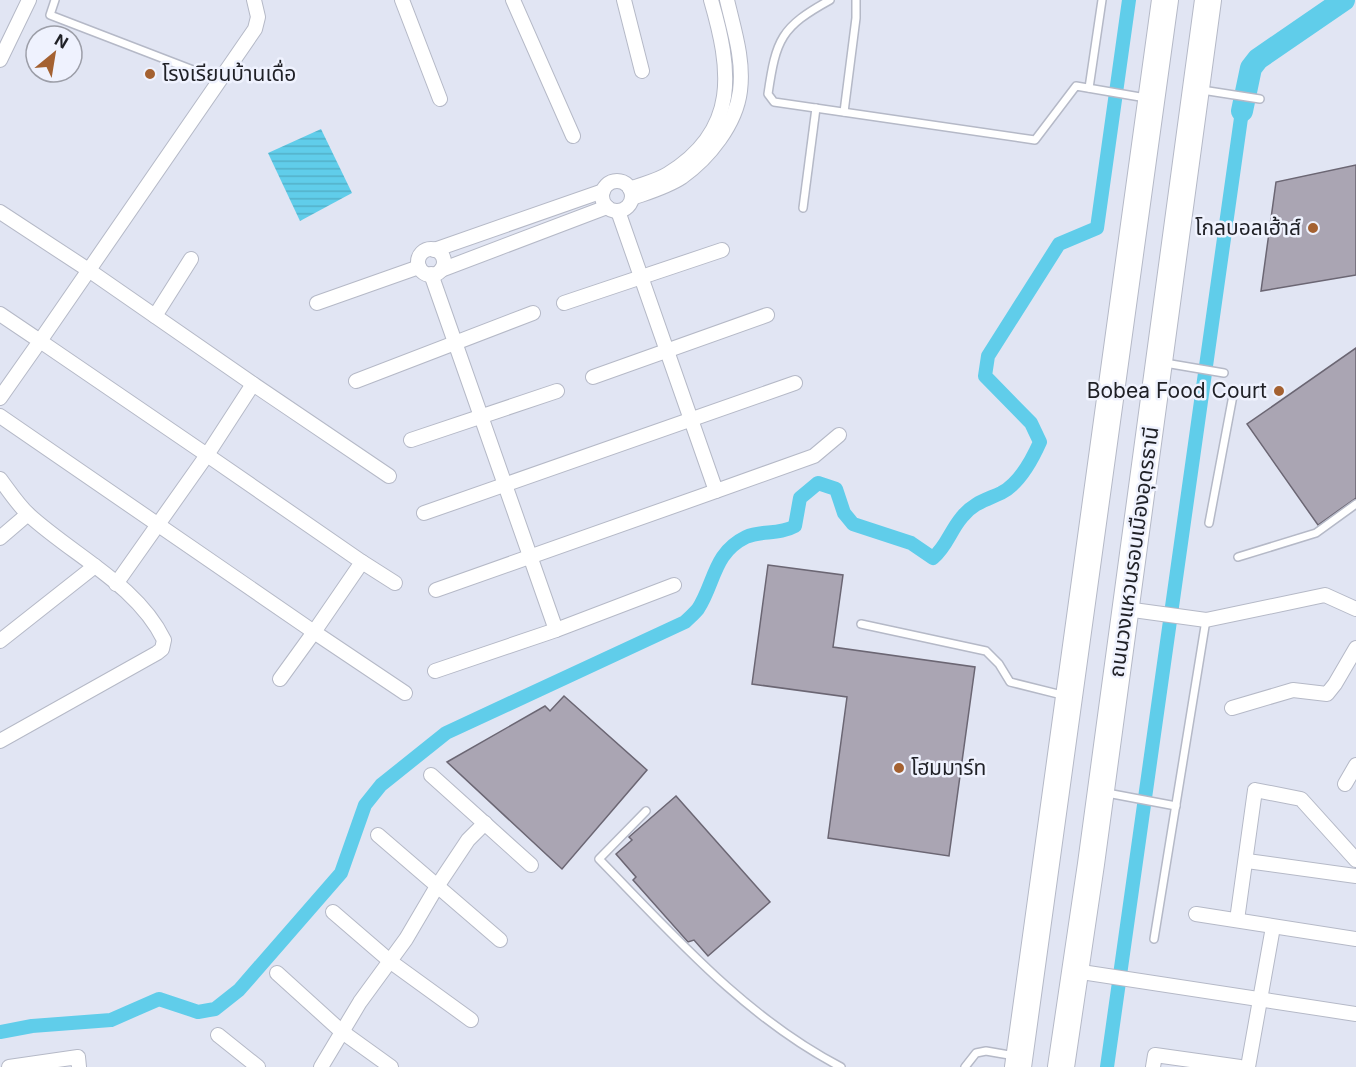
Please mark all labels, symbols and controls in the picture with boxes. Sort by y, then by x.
north arrow [24,24,84,84]
text: N [51,29,72,53]
place label: โรงเรียนบ้านเดื่อ [162,59,296,86]
marker: โรงเรียนบ้านเดื่อ [143,67,157,81]
place label: โกลบอลเฮ้าส์ [1195,215,1301,240]
marker: โกลบอลเฮ้าส์ [1306,221,1320,235]
place label: Bobea Food Court [1087,378,1267,403]
marker: Bobea Food Court [1272,384,1286,398]
street label: ถนนวงแหวนรอบเมืองอุดรธานี [1104,425,1164,679]
place label: โฮมมาร์ท [911,755,986,780]
marker: โฮมมาร์ท [892,761,906,775]

